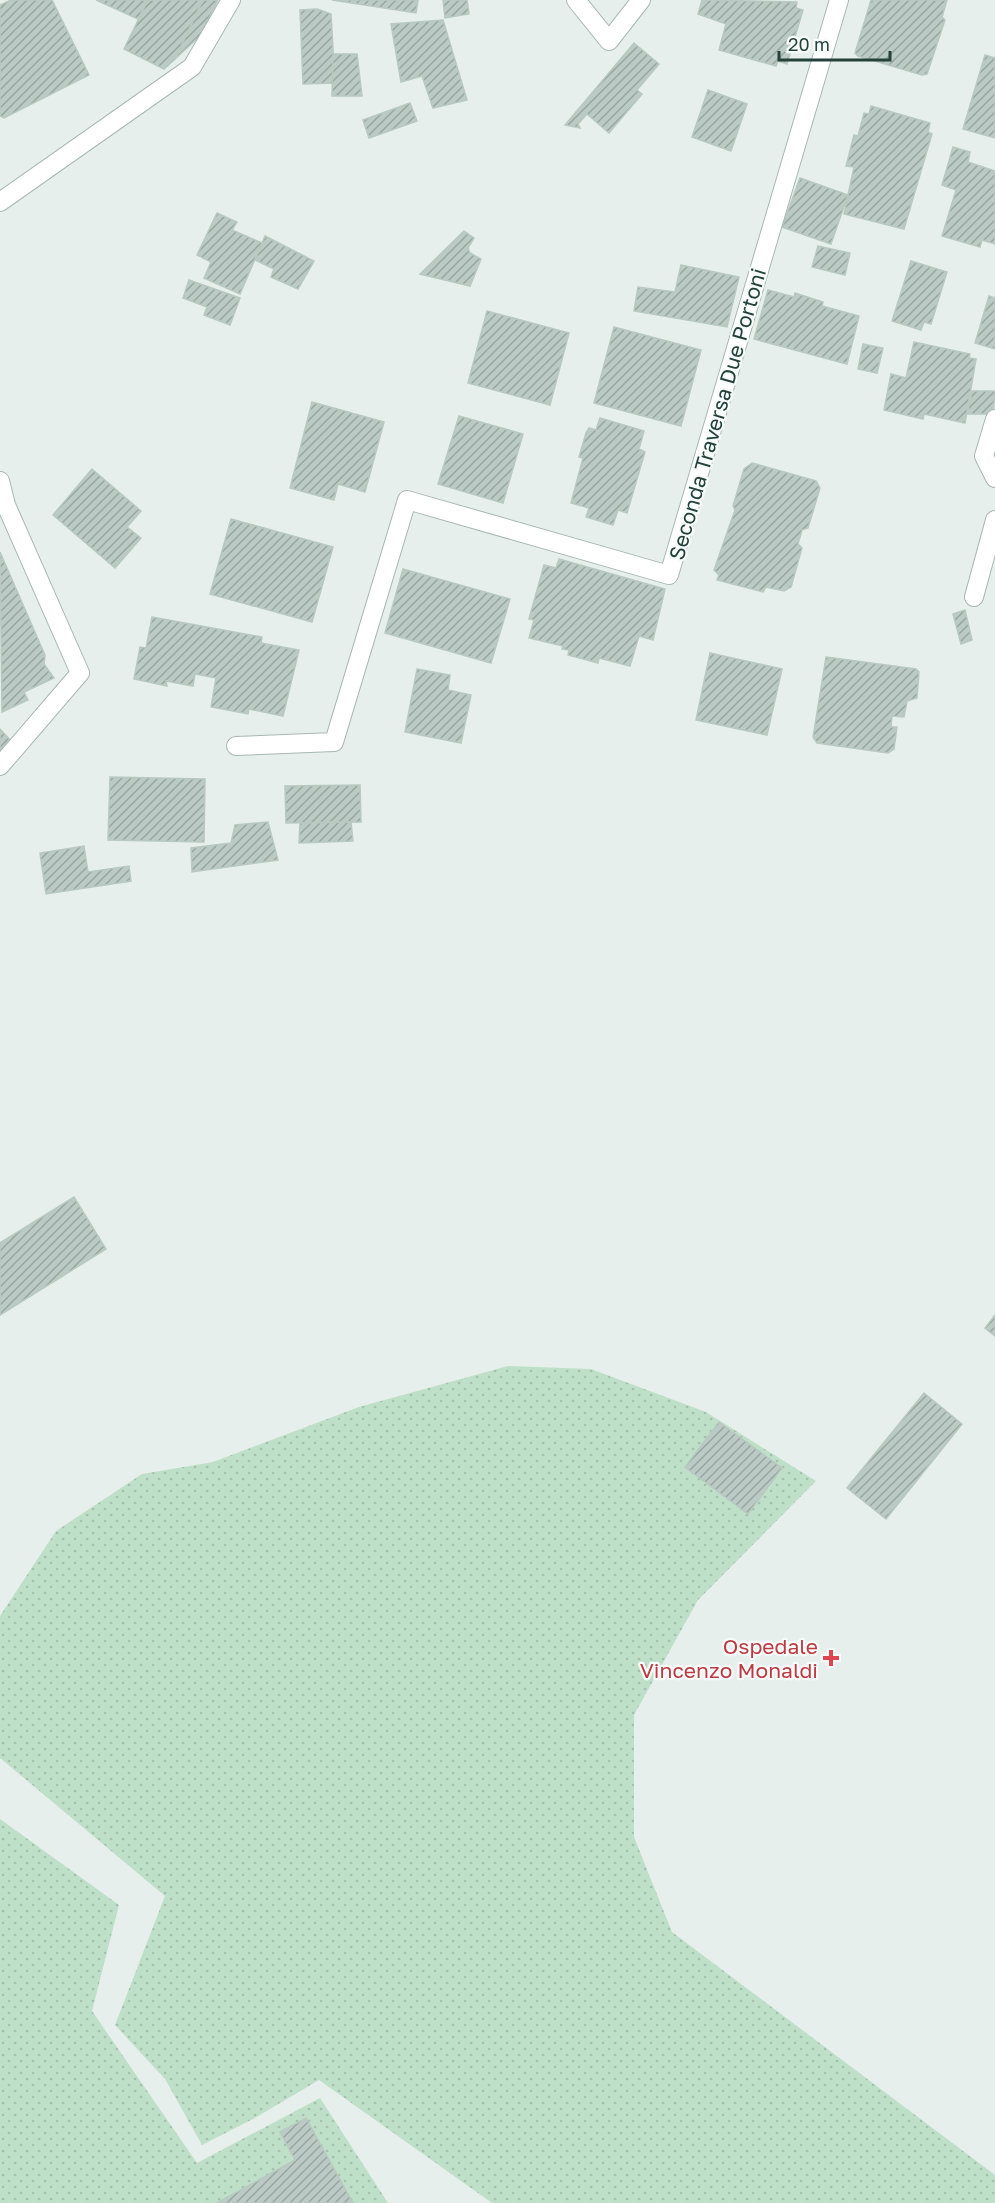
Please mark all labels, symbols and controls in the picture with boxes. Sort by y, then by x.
scale bar [779,24,890,62]
text: 20 m [788,33,830,55]
street label: Seconda Traversa Due Portoni [663,265,771,563]
place label: Ospedale Vincenzo Monaldi [640,1633,818,1683]
marker: Ospedale Vincenzo Monaldi [822,1649,840,1667]

